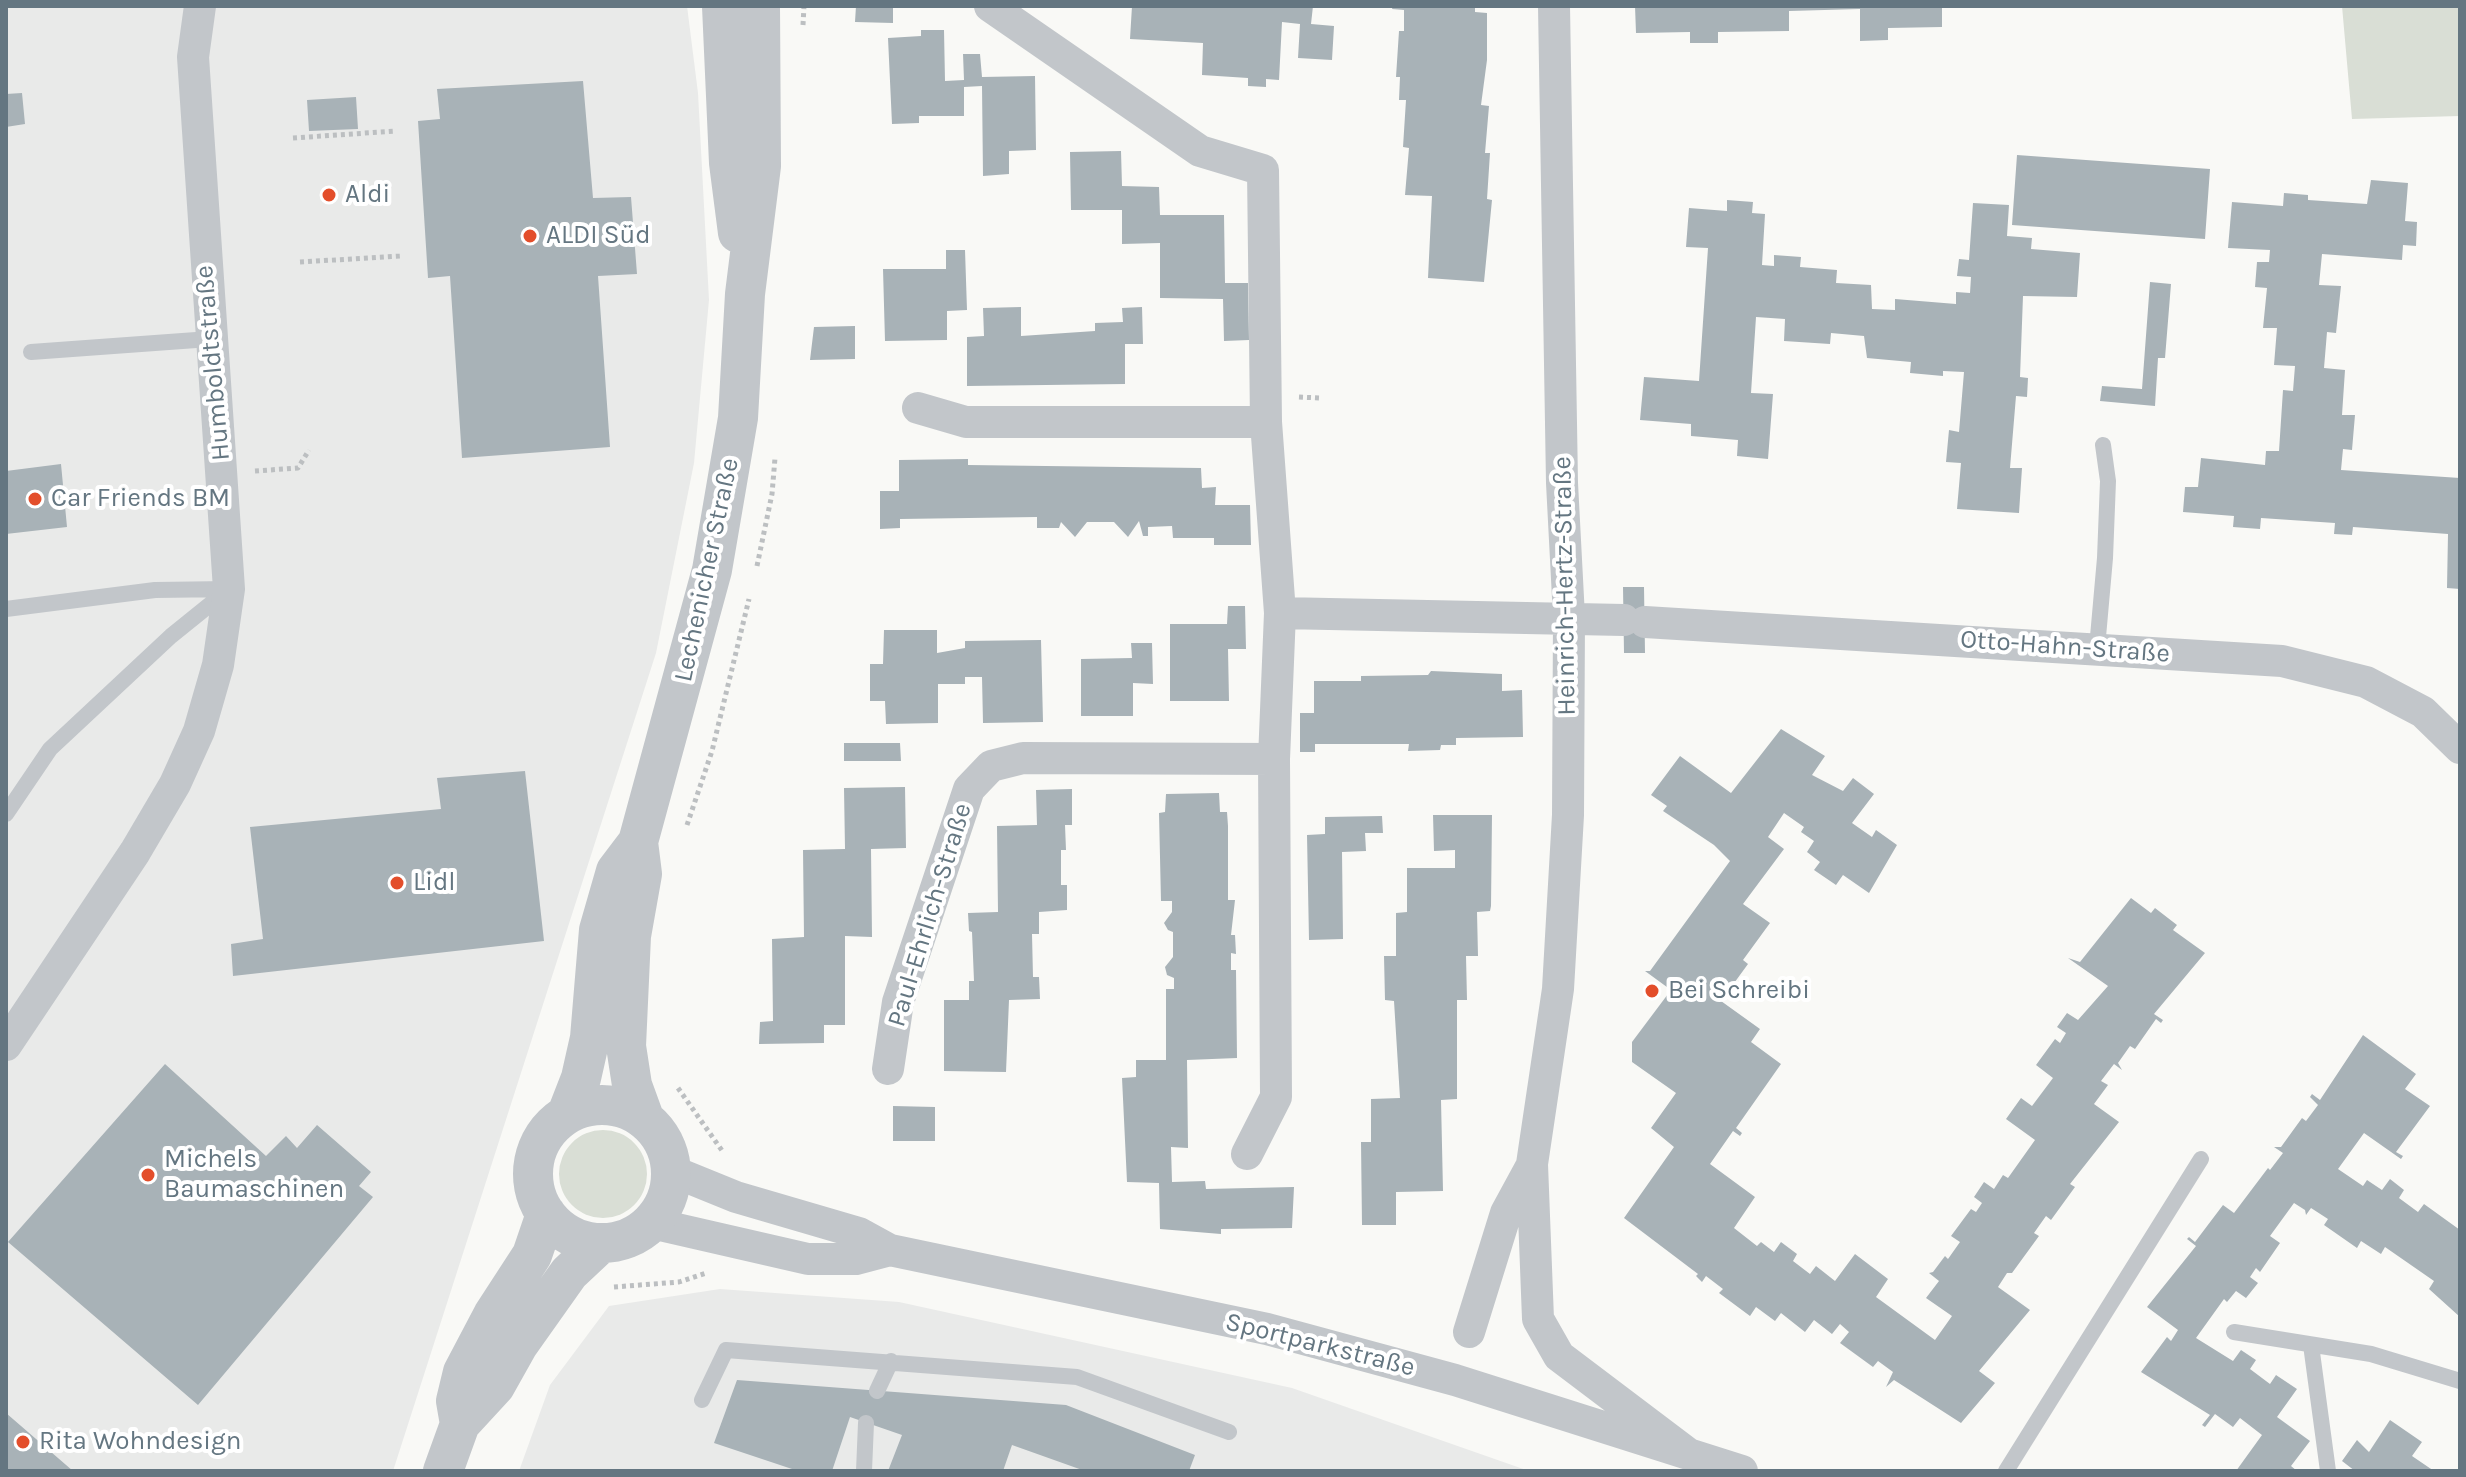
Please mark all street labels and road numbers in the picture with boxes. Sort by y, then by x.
street label: Humboldtstraße [189,264,237,462]
street label: Lechenicher Straße [668,455,746,685]
street label: Heinrich-Hertz-Straße [1547,456,1583,716]
street label: Otto-Hahn-Straße [1959,624,2171,670]
street label: Paul-Ehrlich-Straße [881,799,979,1031]
street label: Sportparkstraße [1222,1306,1418,1384]

